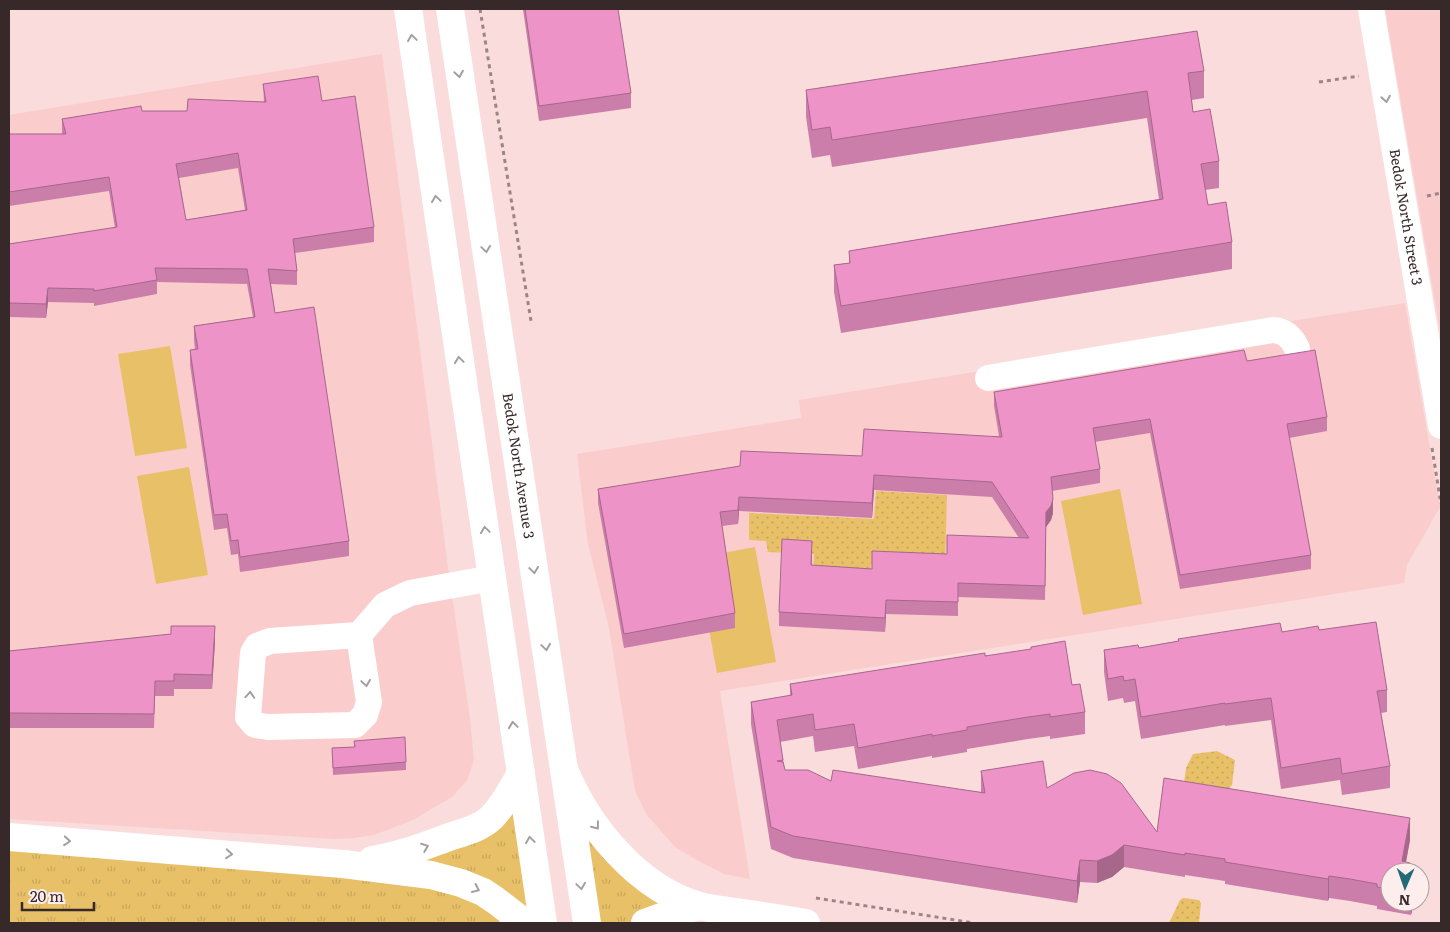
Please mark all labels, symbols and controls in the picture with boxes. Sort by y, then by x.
one-way arrow [407,34,418,42]
one-way arrow [454,70,464,79]
one-way arrow [1381,94,1391,103]
street label: Bedok North Street 3 [1386,147,1428,287]
one-way arrow [431,195,442,203]
one-way arrow [480,245,490,253]
one-way arrow [455,355,465,364]
street label: Bedok North Avenue 3 [499,391,540,540]
one-way arrow [480,526,490,535]
one-way arrow [528,567,539,575]
one-way arrow [540,643,550,652]
one-way arrow [360,680,371,688]
one-way arrow [244,690,255,698]
one-way arrow [509,720,519,729]
one-way arrow [591,820,599,829]
one-way arrow [64,836,72,847]
one-way arrow [526,836,536,845]
one-way arrow [420,843,429,853]
one-way arrow [226,849,234,860]
north arrow [1380,862,1430,912]
scale bar [22,880,95,912]
one-way arrow [576,882,586,891]
one-way arrow [471,883,480,893]
text: 20 m [30,884,64,907]
text: N [1398,891,1411,911]

